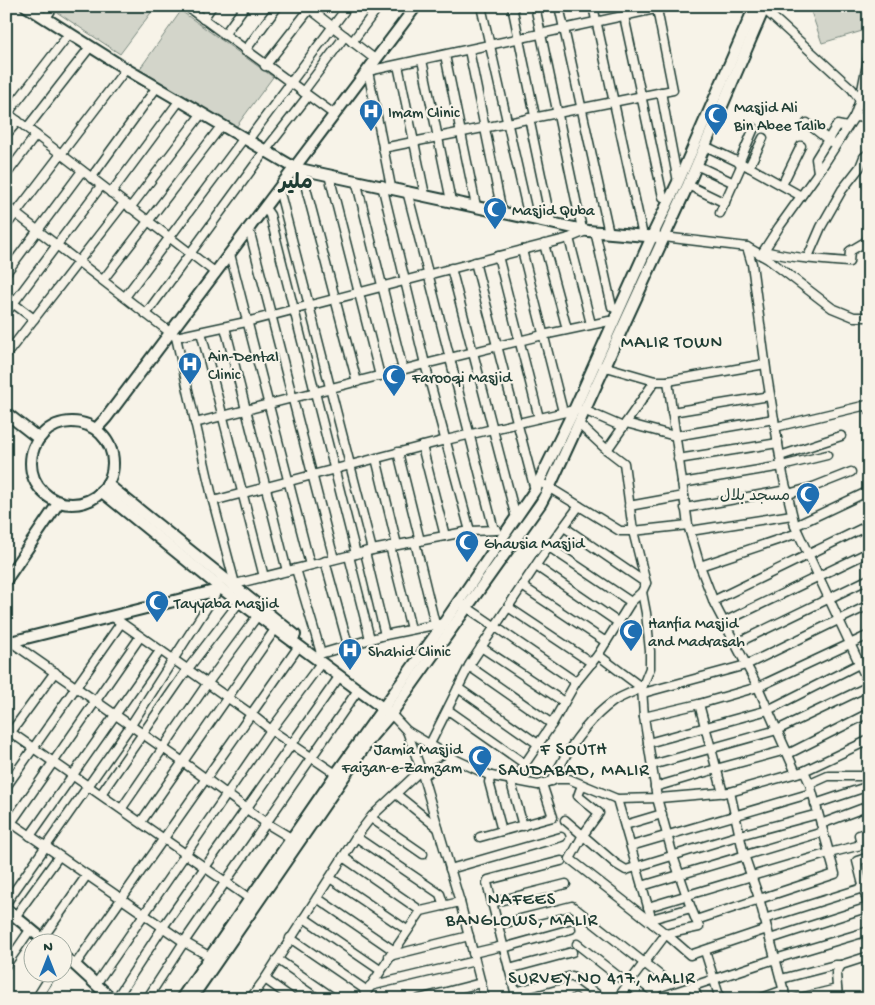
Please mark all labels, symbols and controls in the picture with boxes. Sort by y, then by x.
hospital icon: Imam Clinic [358,98,384,132]
place label: Masjid Ali Bin Abee Talib [733,100,826,137]
mosque icon: Masjid Ali Bin Abee Talib [703,102,729,136]
place label: Imam Clinic [388,105,460,124]
district label: ملیر [277,172,313,197]
mosque icon: Masjid Quba [482,196,508,230]
place label: Masjid Quba [512,203,596,222]
district label: MALIR TOWN [621,333,723,354]
place label: Ain-Dental Clinic [208,349,279,386]
hospital icon: Ain-Dental Clinic [177,351,203,385]
mosque icon: Farooqi Masjid [381,363,407,397]
place label: Farooqi Masjid [411,370,513,389]
mosque icon: مسجد بلال [795,481,821,515]
place label: مسجد بلال [720,488,790,507]
mosque icon: Ghausia Masjid [454,529,480,563]
place label: Ghausia Masjid [484,536,586,555]
mosque icon: Tayyaba Masjid [144,589,170,623]
place label: Tayyaba Masjid [173,596,280,615]
place label: Hanfia Masjid and Madrasah [648,616,745,653]
mosque icon: Hanfia Masjid and Madrasah [618,618,644,652]
hospital icon: Shahid Clinic [337,637,363,671]
place label: Shahid Clinic [368,644,451,663]
district label: F SOUTH SAUDABAD, MALIR [498,740,650,782]
place label: Jamia Masjid Faizan-e-Zamzam [341,742,464,779]
mosque icon: Jamia Masjid Faizan-e-Zamzam [467,744,493,778]
district label: NAFEES BANGLOWS, MALIR [445,890,598,932]
north arrow [22,932,72,982]
text: N [43,939,53,956]
district label: SURVEY NO 417, MALIR [508,969,696,990]

